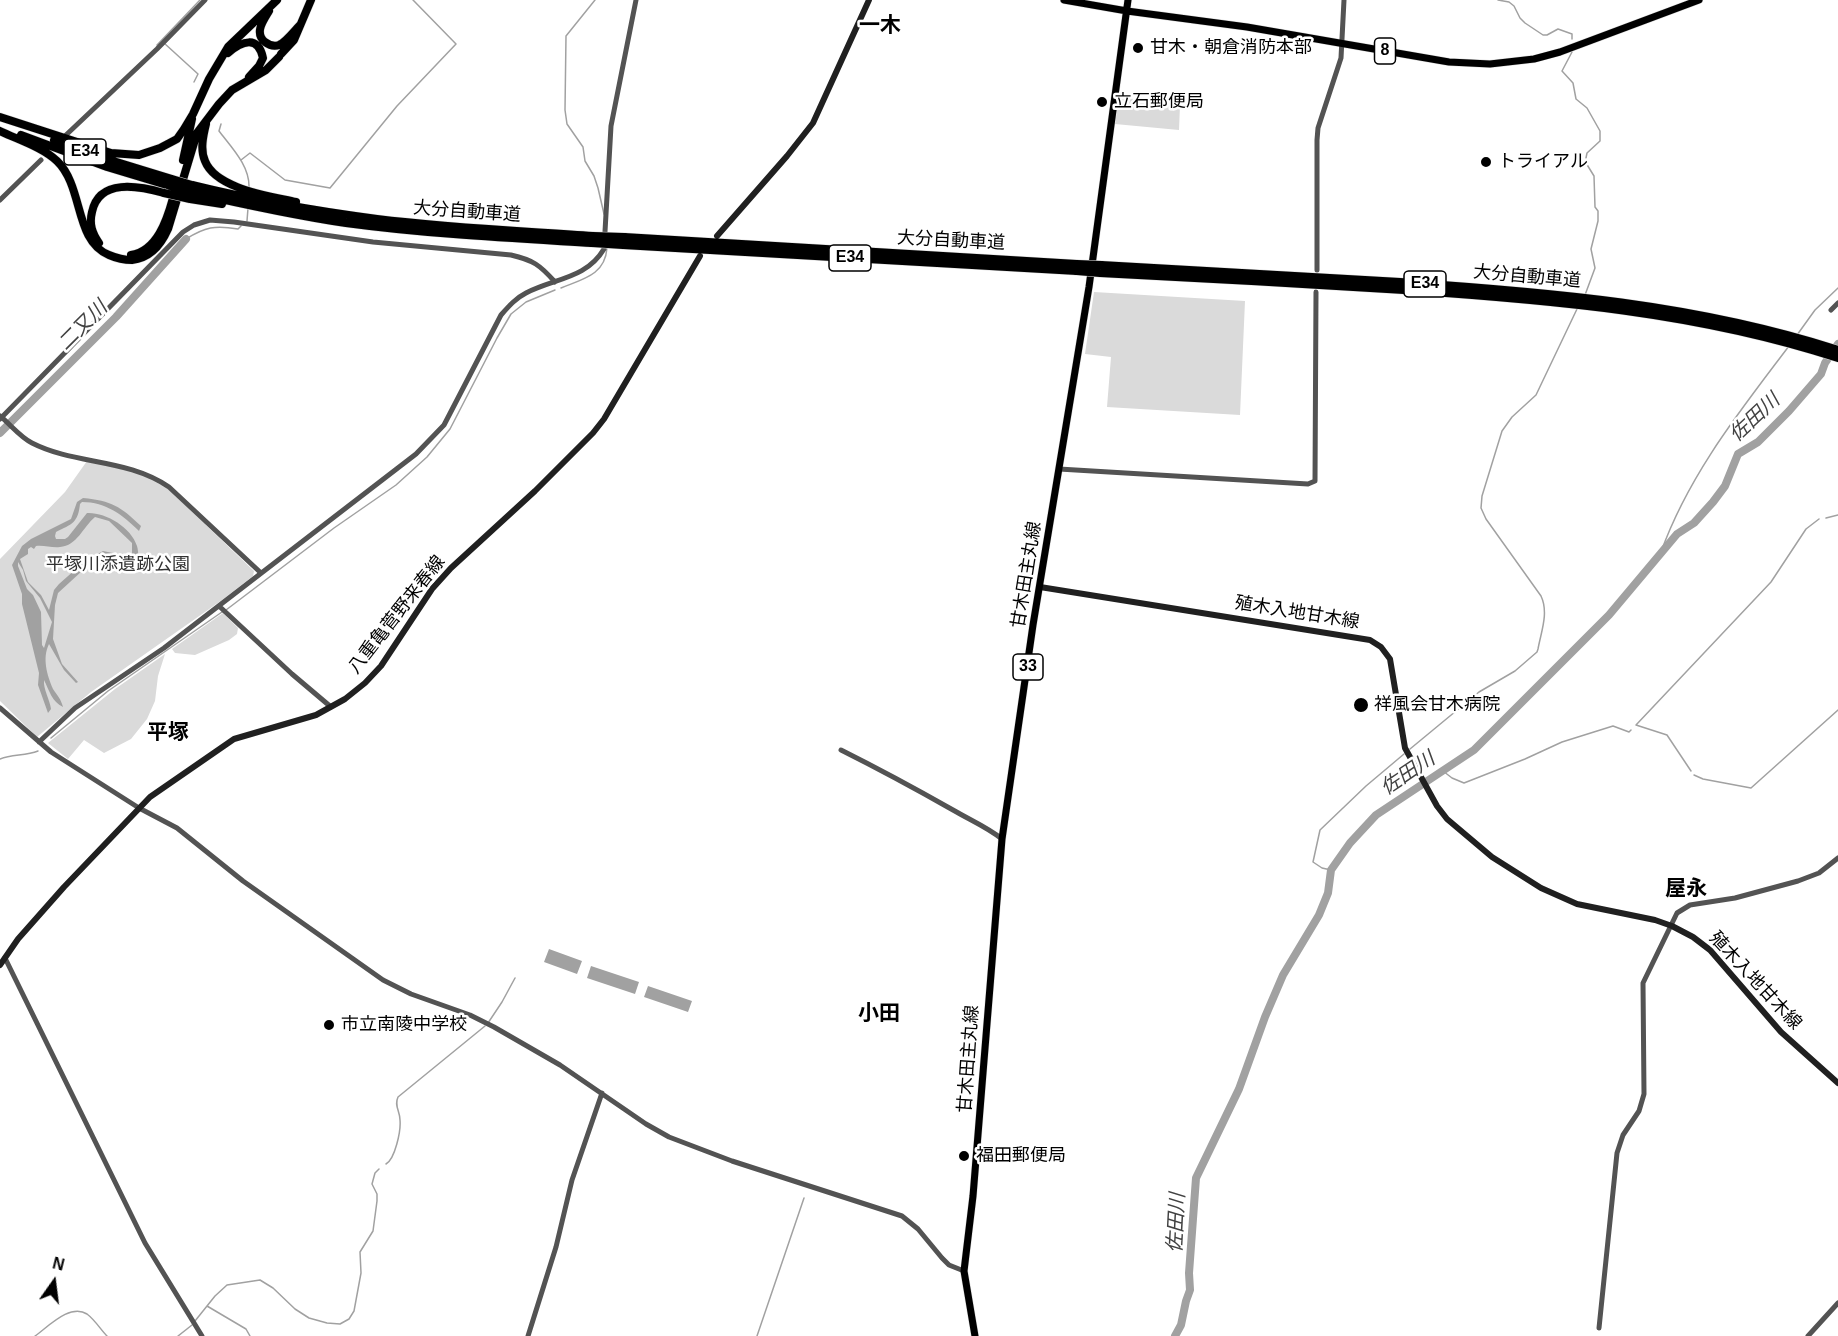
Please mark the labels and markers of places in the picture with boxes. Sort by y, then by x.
place label: 甘木・朝倉消防本部 [1150,37,1312,59]
marker: 甘木・朝倉消防本部 [1131,41,1145,55]
place label: 立石郵便局 [1114,91,1204,113]
marker: 立石郵便局 [1095,95,1109,109]
place label: トライアル [1498,151,1588,173]
marker: トライアル [1479,155,1493,169]
place label: 祥風会甘木病院 [1374,694,1500,716]
marker: 祥風会甘木病院 [1352,696,1370,714]
place label: 市立南陵中学校 [341,1014,467,1036]
marker: 市立南陵中学校 [322,1018,336,1032]
place label: 福田郵便局 [976,1145,1066,1167]
marker: 福田郵便局 [957,1149,971,1163]

